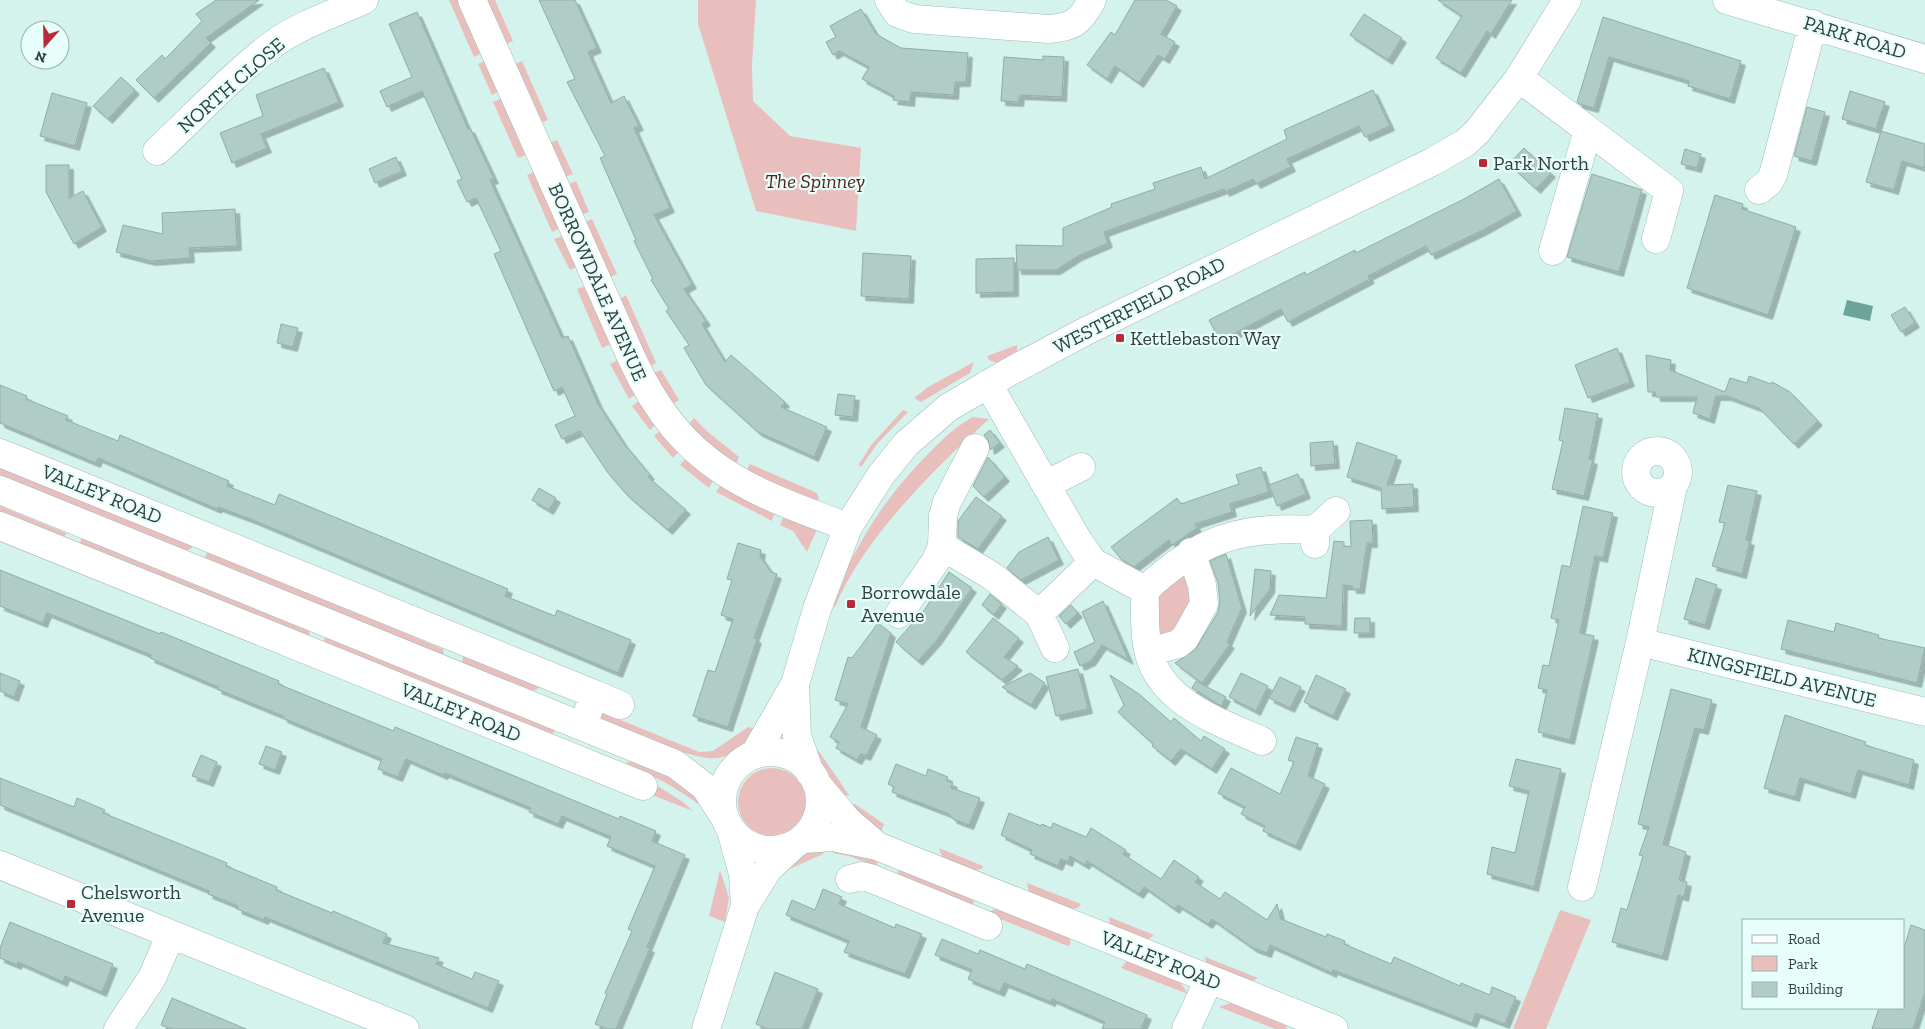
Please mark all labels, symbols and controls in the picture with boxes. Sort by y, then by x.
street label: PARK ROAD [1801,10,1909,64]
north arrow [20,20,70,70]
street label: NORTH CLOSE [173,32,289,138]
text: N [32,47,49,67]
place label: Park North [1493,151,1590,175]
marker: Park North [1477,157,1489,169]
park label: The Spinney [765,169,865,193]
street label: BORROWDALE AVENUE [543,179,653,385]
street label: WESTERFIELD ROAD [1049,251,1229,359]
place label: Kettlebaston Way [1130,326,1282,350]
marker: Kettlebaston Way [1114,332,1126,344]
street label: VALLEY ROAD [37,459,166,529]
place label: Borrowdale Avenue [861,580,961,627]
marker: Borrowdale Avenue [845,598,857,610]
street label: KINGSFIELD AVENUE [1685,642,1879,712]
street label: VALLEY ROAD [396,677,525,747]
place label: Chelsworth Avenue [81,880,182,927]
marker: Chelsworth Avenue [65,898,77,910]
legend [1742,919,1905,1009]
street label: VALLEY ROAD [1096,925,1225,995]
text: Road [1788,930,1821,948]
text: Park [1788,955,1818,973]
text: Building [1788,980,1843,998]

